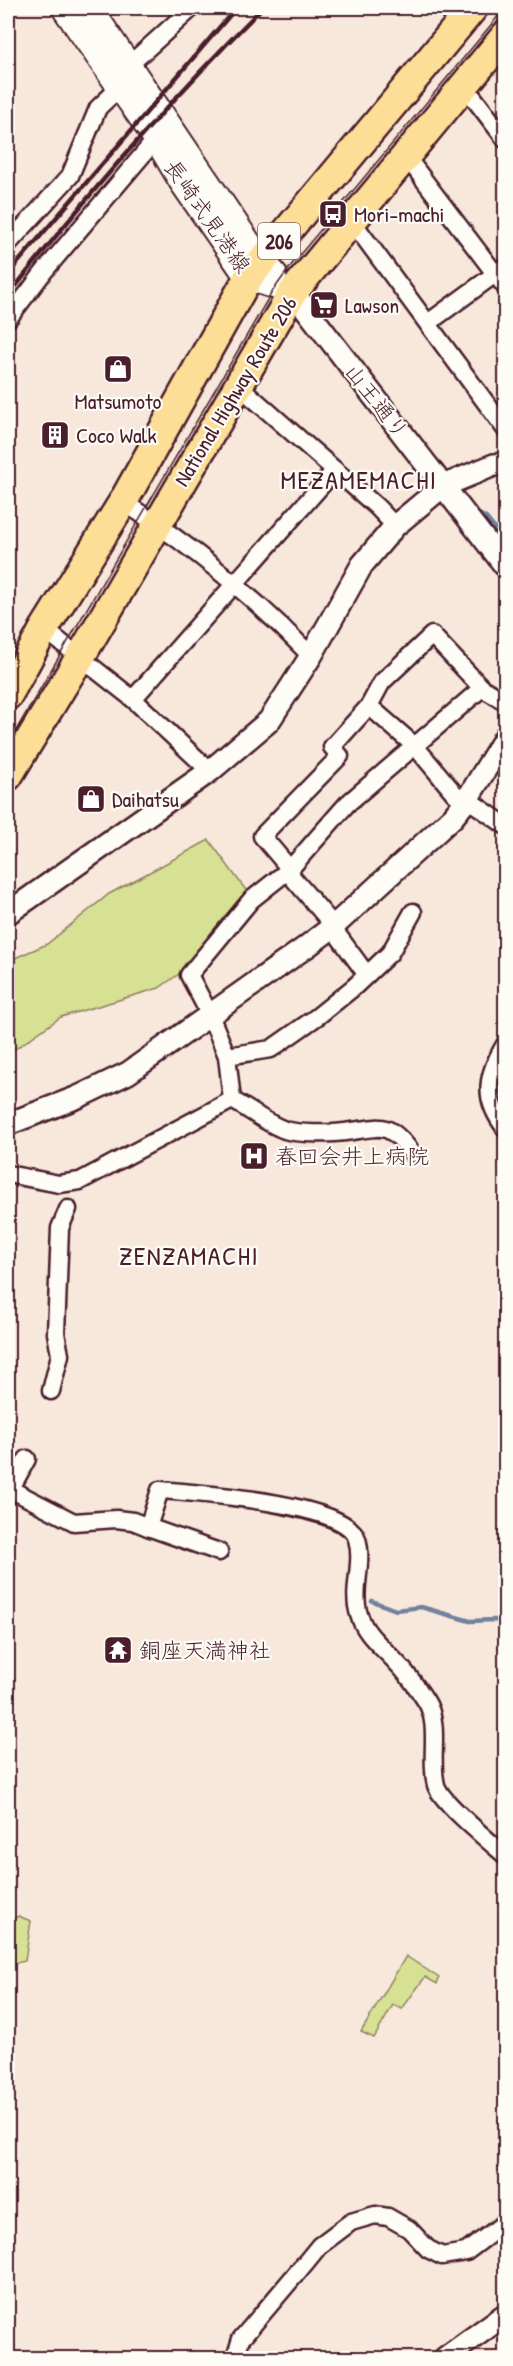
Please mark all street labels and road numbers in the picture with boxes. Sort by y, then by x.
street label: 長崎式見港線 [158,153,258,279]
road number: 206 [258,223,300,259]
street label: National Highway Route 206 [166,290,304,492]
street label: 山王通り [338,357,416,445]

